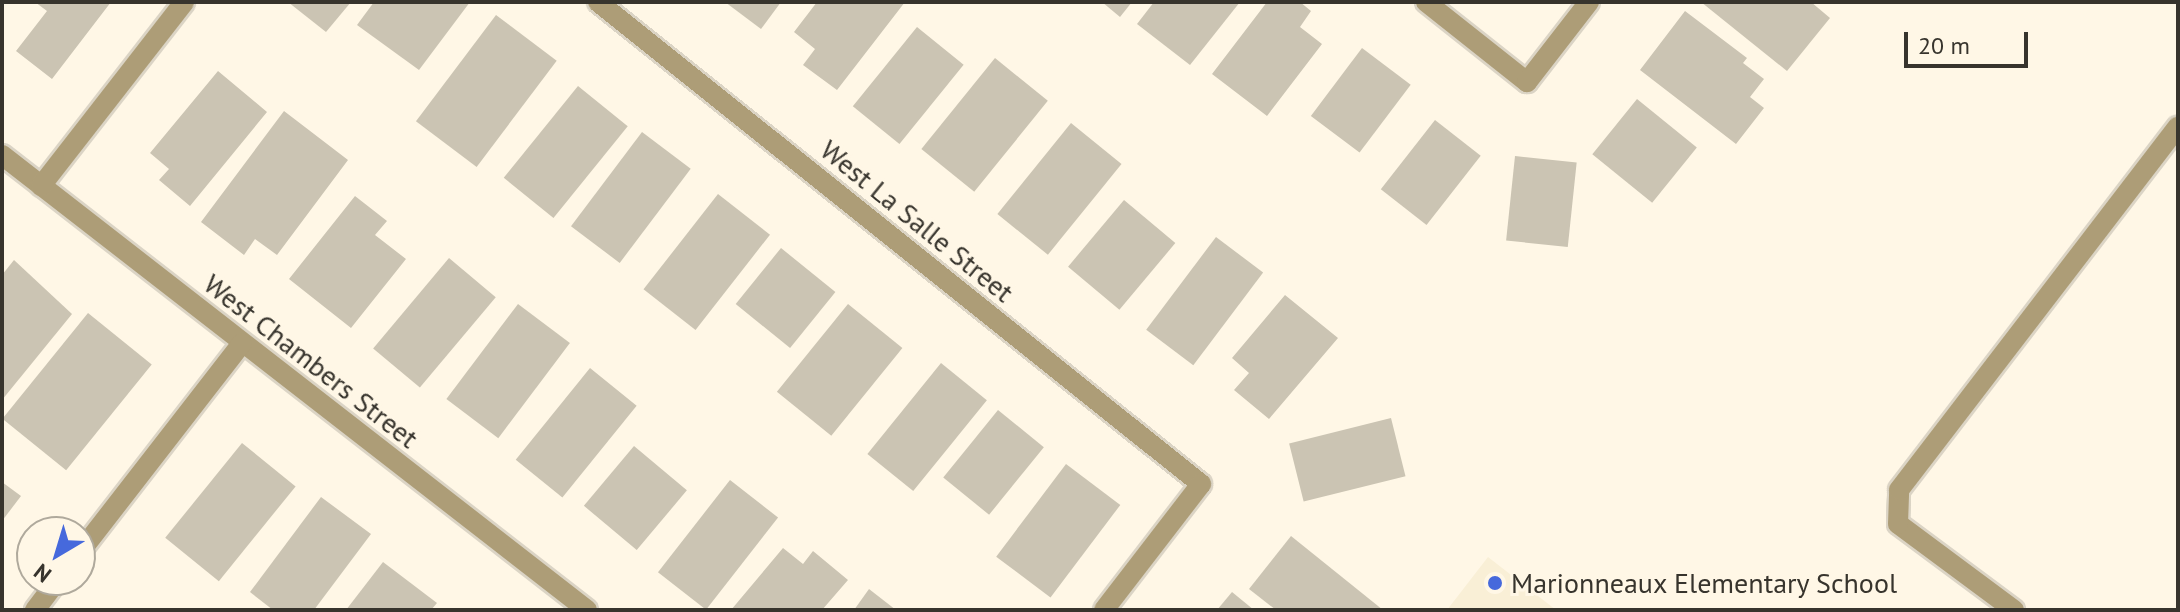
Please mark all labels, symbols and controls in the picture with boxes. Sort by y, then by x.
scale bar [1908,16,2032,66]
text: 20 m [1918,30,1970,61]
street label: West La Salle Street [814,133,1020,309]
street label: West Chambers Street [197,267,425,455]
north arrow [16,516,96,596]
text: N [28,558,57,589]
place label: Marionneaux Elementary School [1511,566,1899,600]
marker: Marionneaux Elementary School [1486,574,1504,592]

